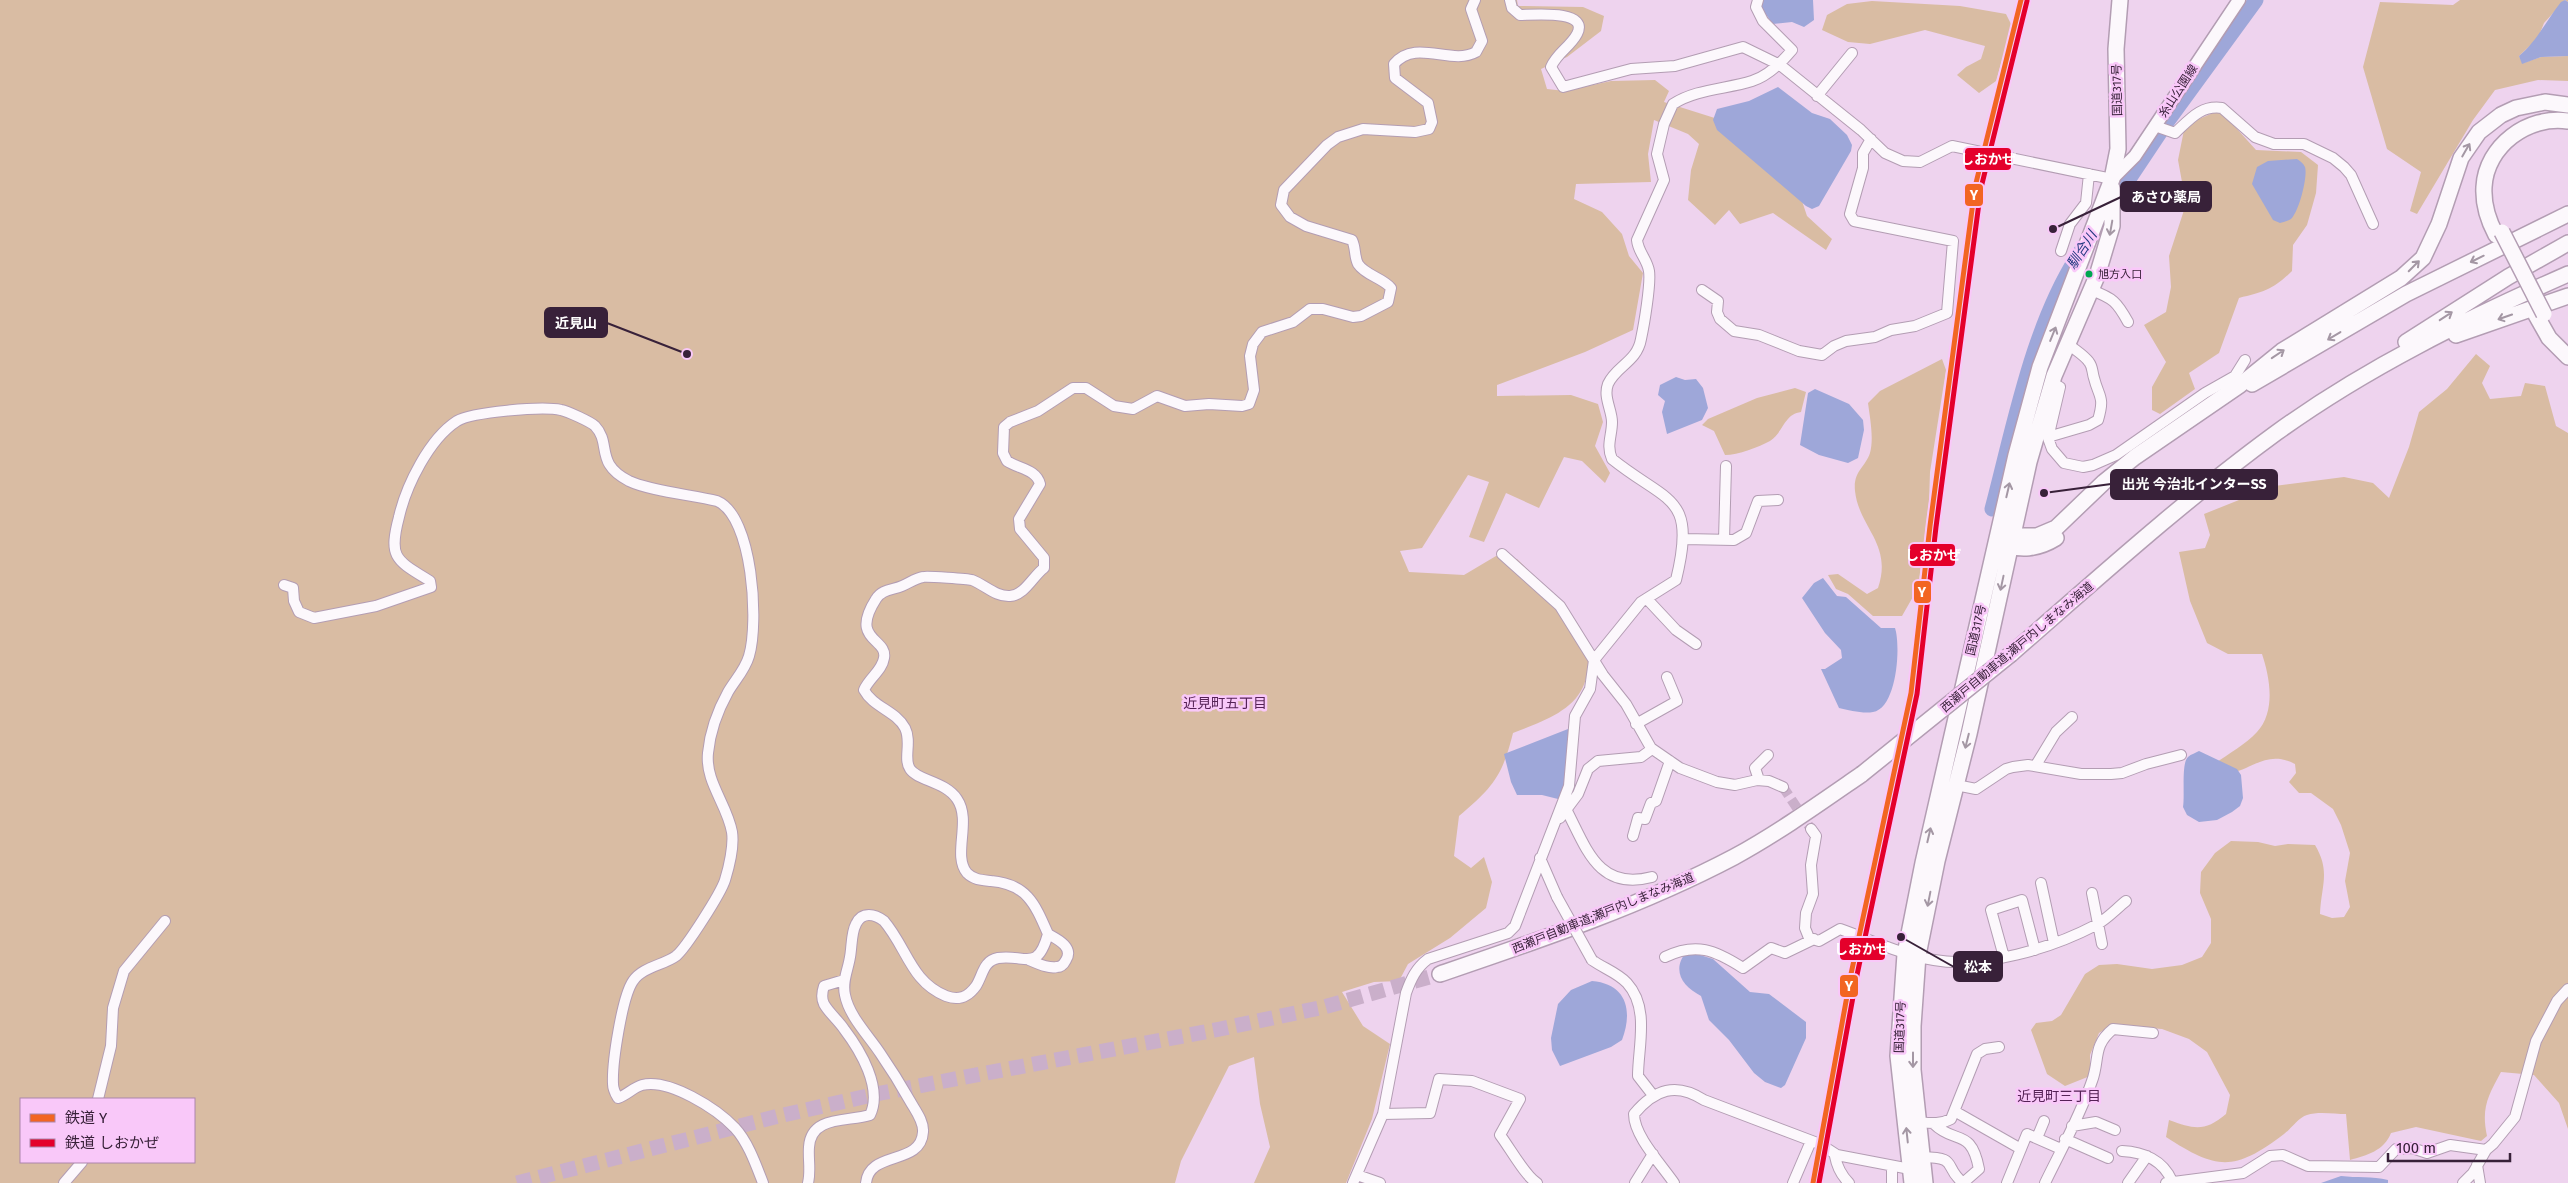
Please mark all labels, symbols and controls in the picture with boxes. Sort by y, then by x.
street label: 糸山公園線 [2156,62,2200,120]
street label: 国道317号 [2110,64,2124,116]
one-way arrow [2461,143,2471,158]
line badge: しおかぜ [1964,147,2012,171]
text: しおかぜ [1960,151,2016,168]
callout: あさひ薬局 [2121,182,2211,211]
line badge: Y [1964,183,1984,207]
text: Y [1969,187,1979,204]
text: あさひ薬局 [2131,189,2201,206]
one-way arrow [2105,219,2115,235]
water label: 馴合川 [2063,226,2102,272]
one-way arrow [2470,255,2485,264]
one-way arrow [2408,261,2420,273]
place label: 旭方入口 [2098,268,2142,281]
marker: 旭方入口 [2084,269,2094,279]
callout: 近見山 [545,308,607,337]
one-way arrow [2438,311,2452,321]
one-way arrow [2498,313,2514,322]
text: 近見山 [555,315,597,332]
one-way arrow [2049,327,2058,342]
one-way arrow [2328,331,2342,341]
one-way arrow [2271,349,2285,360]
callout: 出光 今治北インターSS [2111,470,2277,499]
text: 出光 今治北インターSS [2121,476,2267,493]
one-way arrow [2004,483,2013,499]
line badge: しおかぜ [1909,543,1956,567]
text: しおかぜ [1905,547,1961,564]
one-way arrow [1997,574,2006,590]
street label: 西瀬戸自動車道;瀬戸内しまなみ海道 [1938,579,2096,715]
line badge: Y [1913,580,1932,604]
text: Y [1917,584,1927,601]
street label: 国道317号 [1963,603,1989,657]
district label: 近見町五丁目 [1183,695,1267,712]
one-way arrow [1962,733,1971,749]
one-way arrow [1925,828,1934,844]
street label: 西瀬戸自動車道;瀬戸内しまなみ海道 [1510,870,1696,956]
one-way arrow [1924,891,1933,907]
line badge: しおかぜ [1839,937,1886,961]
text: しおかぜ [1834,941,1890,958]
callout: 松本 [1954,952,2002,981]
text: 松本 [1964,959,1992,976]
line badge: Y [1839,974,1859,998]
text: Y [1844,978,1854,995]
street label: 国道317号 [1892,1001,1908,1053]
one-way arrow [1908,1052,1918,1068]
district label: 近見町三丁目 [2017,1088,2101,1105]
legend [20,1098,195,1163]
text: 鉄道 Y [65,1109,108,1127]
one-way arrow [1902,1127,1912,1143]
scale bar [2388,1130,2510,1162]
text: 鉄道 しおかぜ [65,1134,159,1152]
text: 100 m [2396,1139,2436,1157]

